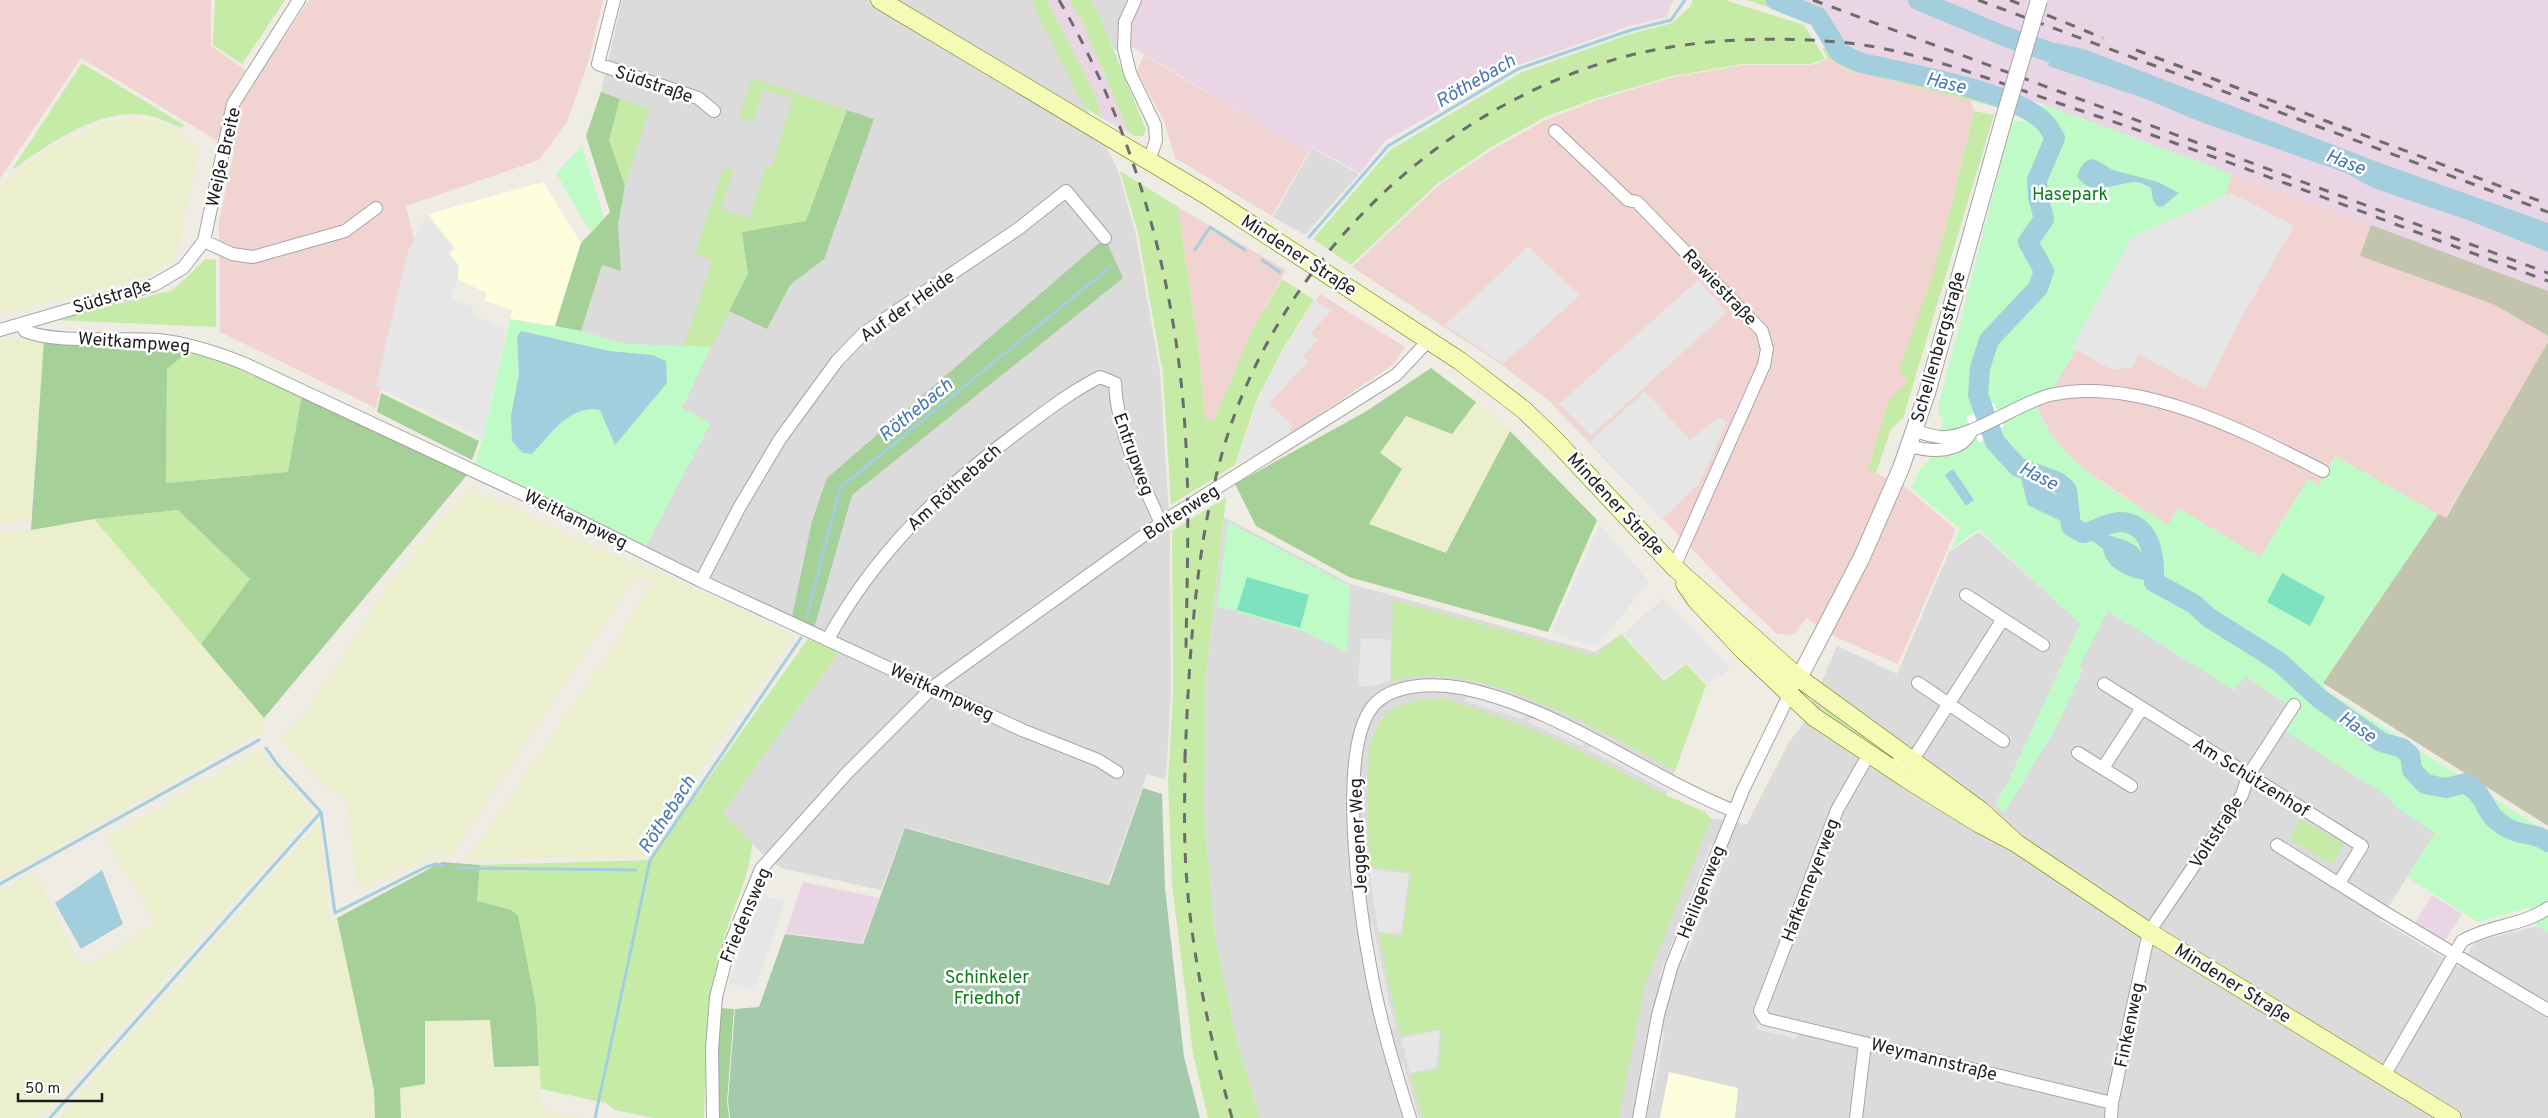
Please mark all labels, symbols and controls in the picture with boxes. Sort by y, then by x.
water label: Röthebach [1432,49,1521,114]
street label: Südstraße [611,61,696,109]
water label: Hase [1923,68,1968,100]
street label: Weiße Breite [202,105,247,210]
water label: Hase [2322,144,2369,181]
park label: Hasepark [2032,184,2108,207]
street label: Mindener Straße [1236,210,1360,302]
street label: Rawiestraße [1677,245,1761,331]
street label: Auf der Heide [856,266,960,348]
street label: Schellenbergstraße [1907,269,1972,426]
street label: Südstraße [70,275,155,320]
street label: Weitkampweg [77,328,191,359]
water label: Röthebach [874,373,959,448]
street label: Entrupweg [1107,410,1158,499]
street label: Am Röthebach [903,440,1007,537]
street label: Mindener Straße [1561,448,1669,562]
water label: Hase [2015,457,2062,497]
street label: Boltenweg [1139,480,1224,546]
street label: Weitkampweg [520,485,631,555]
street label: Weitkampweg [885,659,997,728]
water label: Hase [2334,706,2380,749]
street label: Am Schützenhof [2188,733,2313,823]
water label: Röthebach [634,771,702,859]
street label: Jeggener Weg [1345,777,1374,894]
street label: Voltstraße [2185,792,2249,873]
street label: Hafkemeyerweg [1777,816,1846,946]
street label: Heiligenweg [1673,842,1732,943]
street label: Friedensweg [716,864,777,967]
street label: Mindener Straße [2170,939,2295,1029]
park label: Schinkeler Friedhof [945,967,1029,1011]
street label: Finkenweg [2110,981,2151,1070]
street label: Weymannstraße [1868,1034,1999,1087]
scale bar [18,1070,101,1102]
text: 50 m [25,1080,60,1099]

